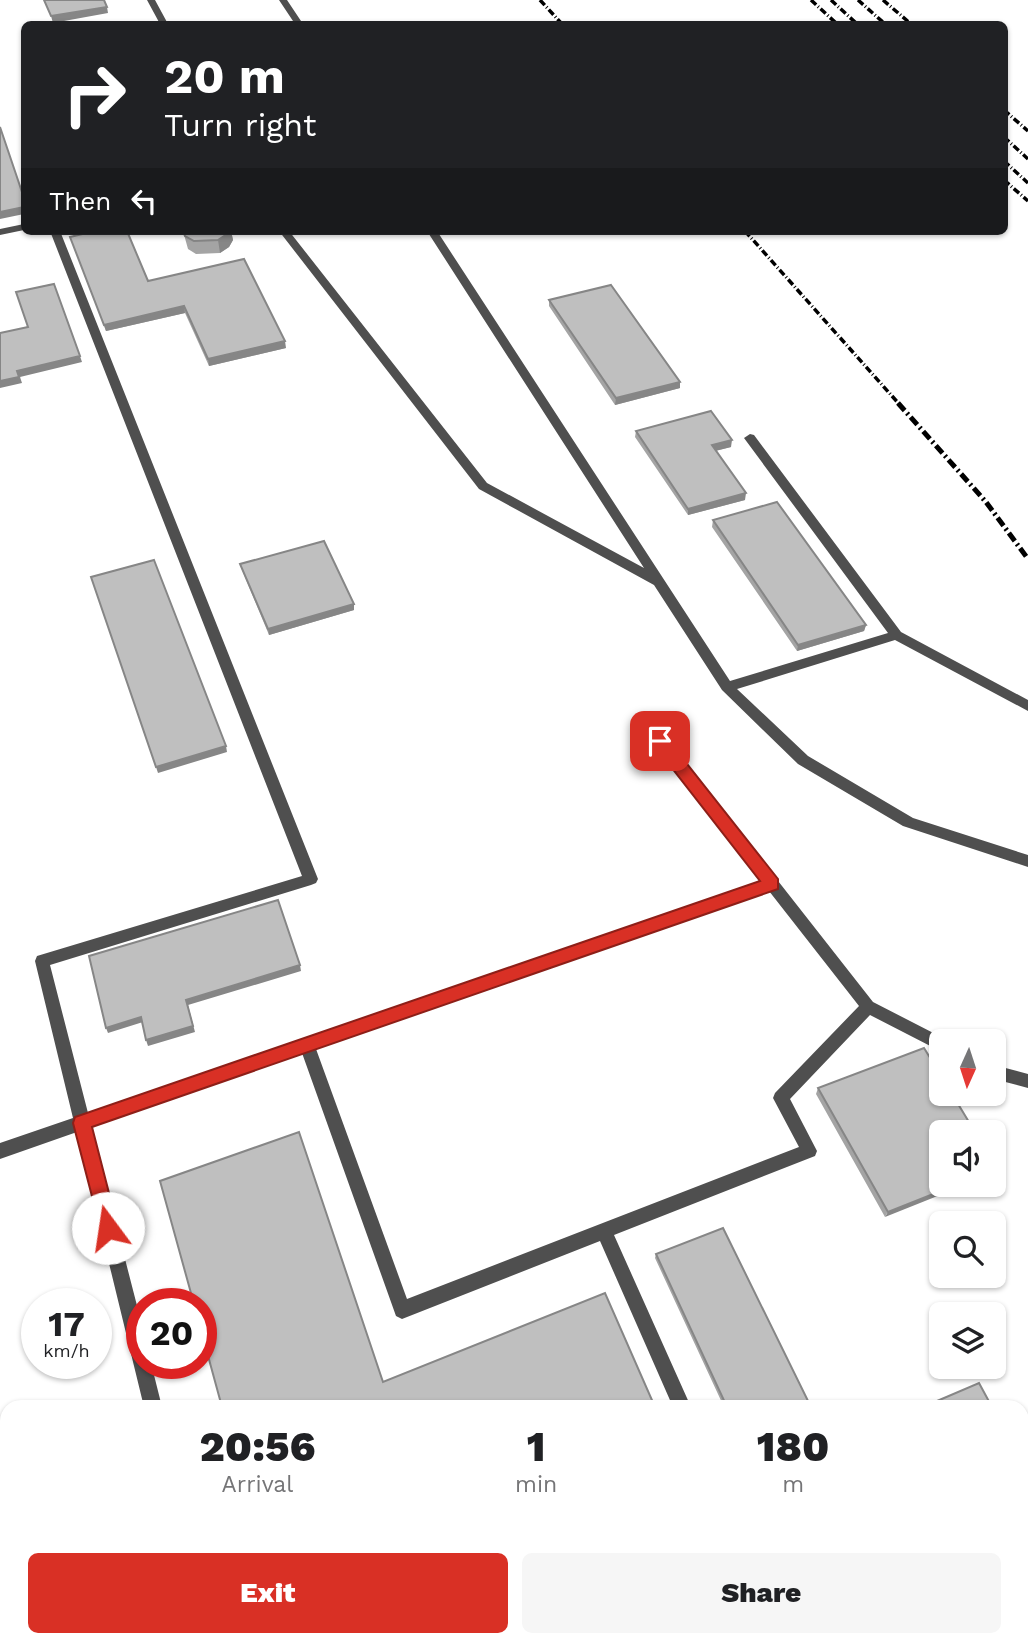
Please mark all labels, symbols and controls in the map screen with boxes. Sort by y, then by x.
text: 20 m [164,47,285,105]
icon: right [49,49,140,140]
text: Turn right [164,106,316,144]
icon: left [125,182,163,220]
text: Then [49,186,111,216]
pin [630,711,690,771]
icon: arrive [641,722,679,760]
north arrow [929,1029,1006,1106]
map controls [929,1029,1006,1379]
button: sound [929,1120,1006,1197]
position arrow [71,1191,145,1265]
button: search [929,1211,1006,1288]
speed limit sign: 20 [126,1288,217,1379]
button: layers [929,1302,1006,1379]
text: 17 [48,1303,85,1345]
text: km/h [43,1340,90,1361]
text: 20:56 [200,1422,315,1471]
text: 1 [527,1422,545,1471]
text: 180 [757,1422,829,1471]
text: Arrival [222,1471,293,1498]
text: min [515,1471,557,1498]
text: m [782,1471,804,1498]
button: Exit [28,1553,508,1633]
button: Share [522,1553,1001,1633]

